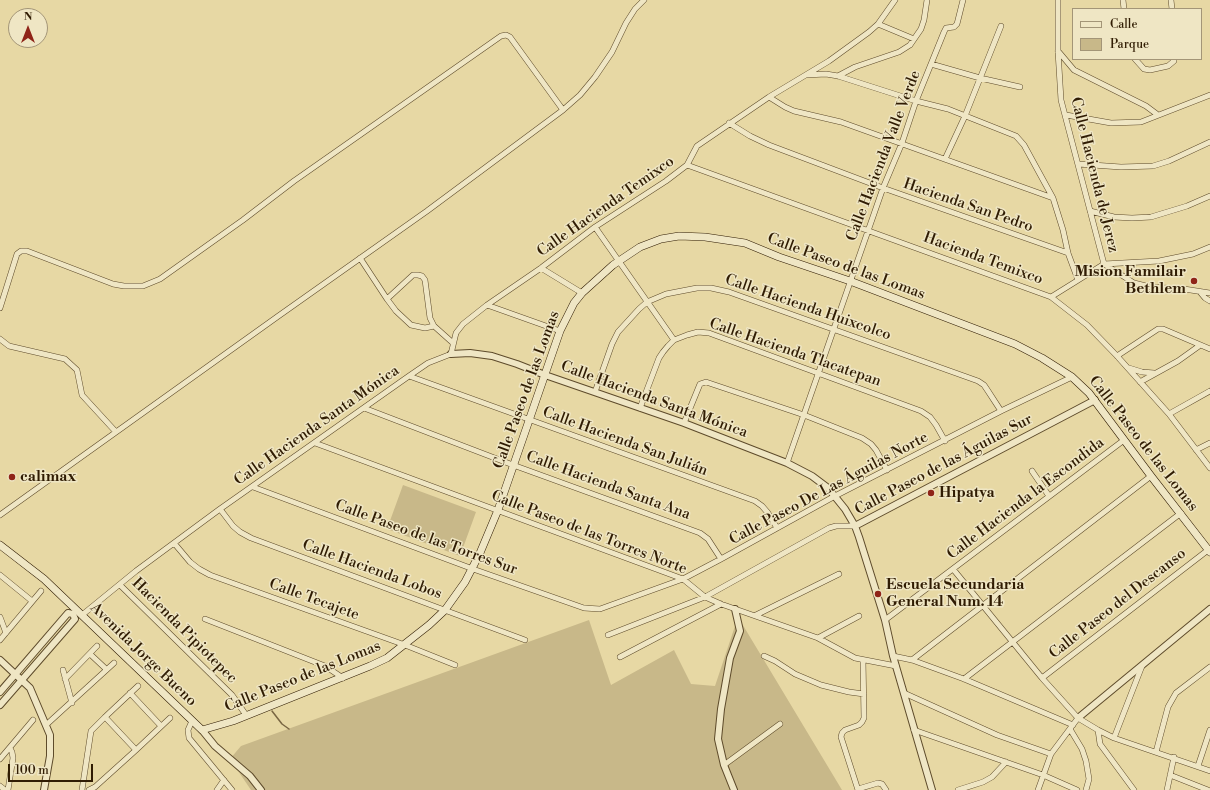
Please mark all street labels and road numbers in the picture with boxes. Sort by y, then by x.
street label: Calle Hacienda Valle Verde [843,68,925,244]
street label: Calle Hacienda de Jerez [1066,95,1122,255]
street label: Calle Hacienda Temixco [534,153,678,261]
street label: Hacienda San Pedro [901,175,1035,237]
street label: Hacienda Temixco [921,229,1045,289]
street label: Calle Paseo de las Lomas [765,230,927,304]
street label: Calle Hacienda Huixcolco [723,271,893,345]
street label: Calle Paseo de las Lomas [490,309,564,471]
street label: Calle Hacienda Tlacatepan [707,315,883,391]
street label: Calle Hacienda Santa Mónica [558,358,750,442]
street label: Calle Hacienda Santa Mónica [231,362,403,490]
street label: Calle Paseo de las Lomas [1085,373,1201,515]
street label: Calle Hacienda San Julián [540,404,710,480]
street label: Calle Paseo de las Águilas Sur [852,410,1036,520]
street label: Calle Paseo De Las Águilas Norte [727,429,931,549]
street label: Calle Hacienda la Escondida [944,434,1108,564]
street label: Calle Hacienda Santa Ana [523,448,693,524]
street label: Calle Paseo de las Torres Norte [489,487,689,579]
street label: Calle Paseo de las Torres Sur [332,497,520,579]
street label: Calle Hacienda Lobos [300,536,444,604]
street label: Calle Paseo del Descanso [1046,545,1190,663]
street label: Hacienda Pipiotepec [128,575,240,687]
street label: Calle Tecajete [267,575,361,625]
street label: Avenida Jorge Bueno [86,600,200,710]
street label: Calle Paseo de las Lomas [222,637,384,717]

